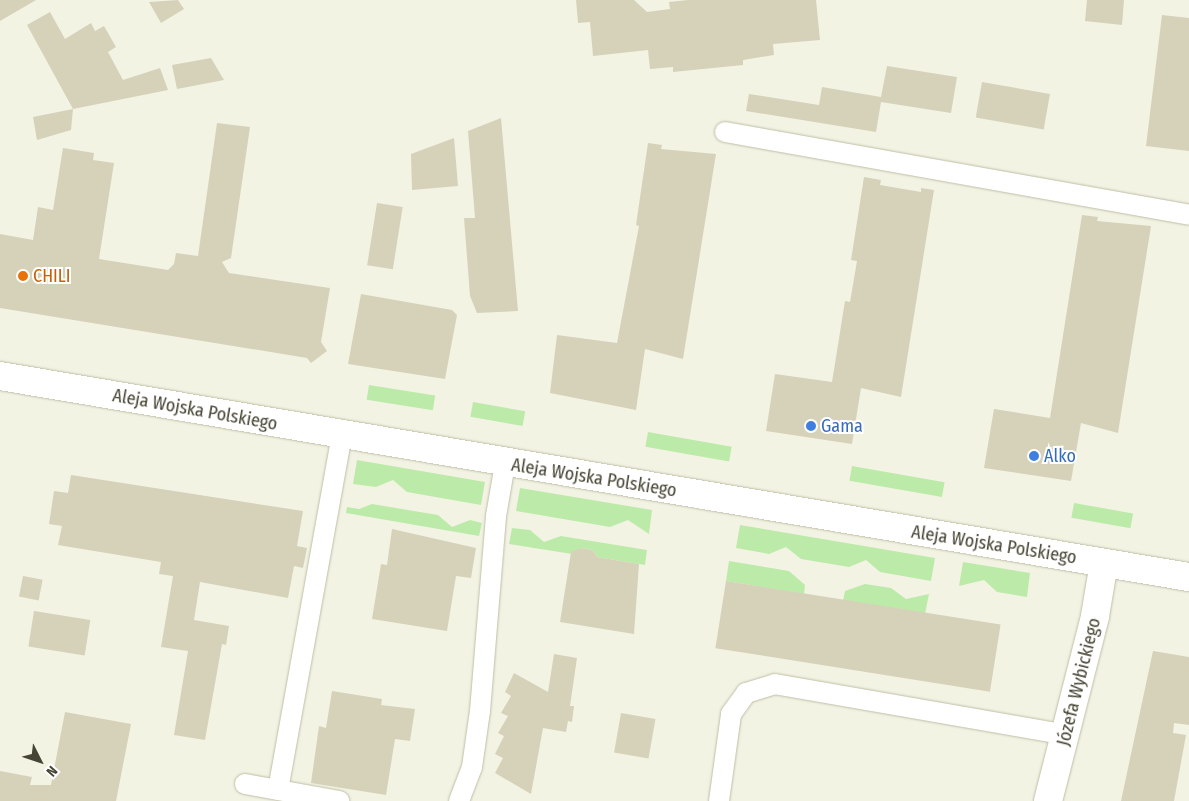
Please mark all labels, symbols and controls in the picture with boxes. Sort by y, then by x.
place label: CHILI [33,265,70,287]
marker: CHILI [17,270,29,282]
street label: Aleja Wojska Polskiego [111,385,279,435]
place label: Gama [821,415,863,437]
marker: Gama [805,420,817,432]
place label: Alko [1044,445,1076,467]
marker: Alko [1028,450,1040,462]
street label: Aleja Wojska Polskiego [510,454,678,502]
street label: Aleja Wojska Polskiego [910,521,1078,569]
street label: Józefa Wybickiego [1053,616,1105,748]
north arrow [15,736,65,786]
text: N [43,762,61,780]

